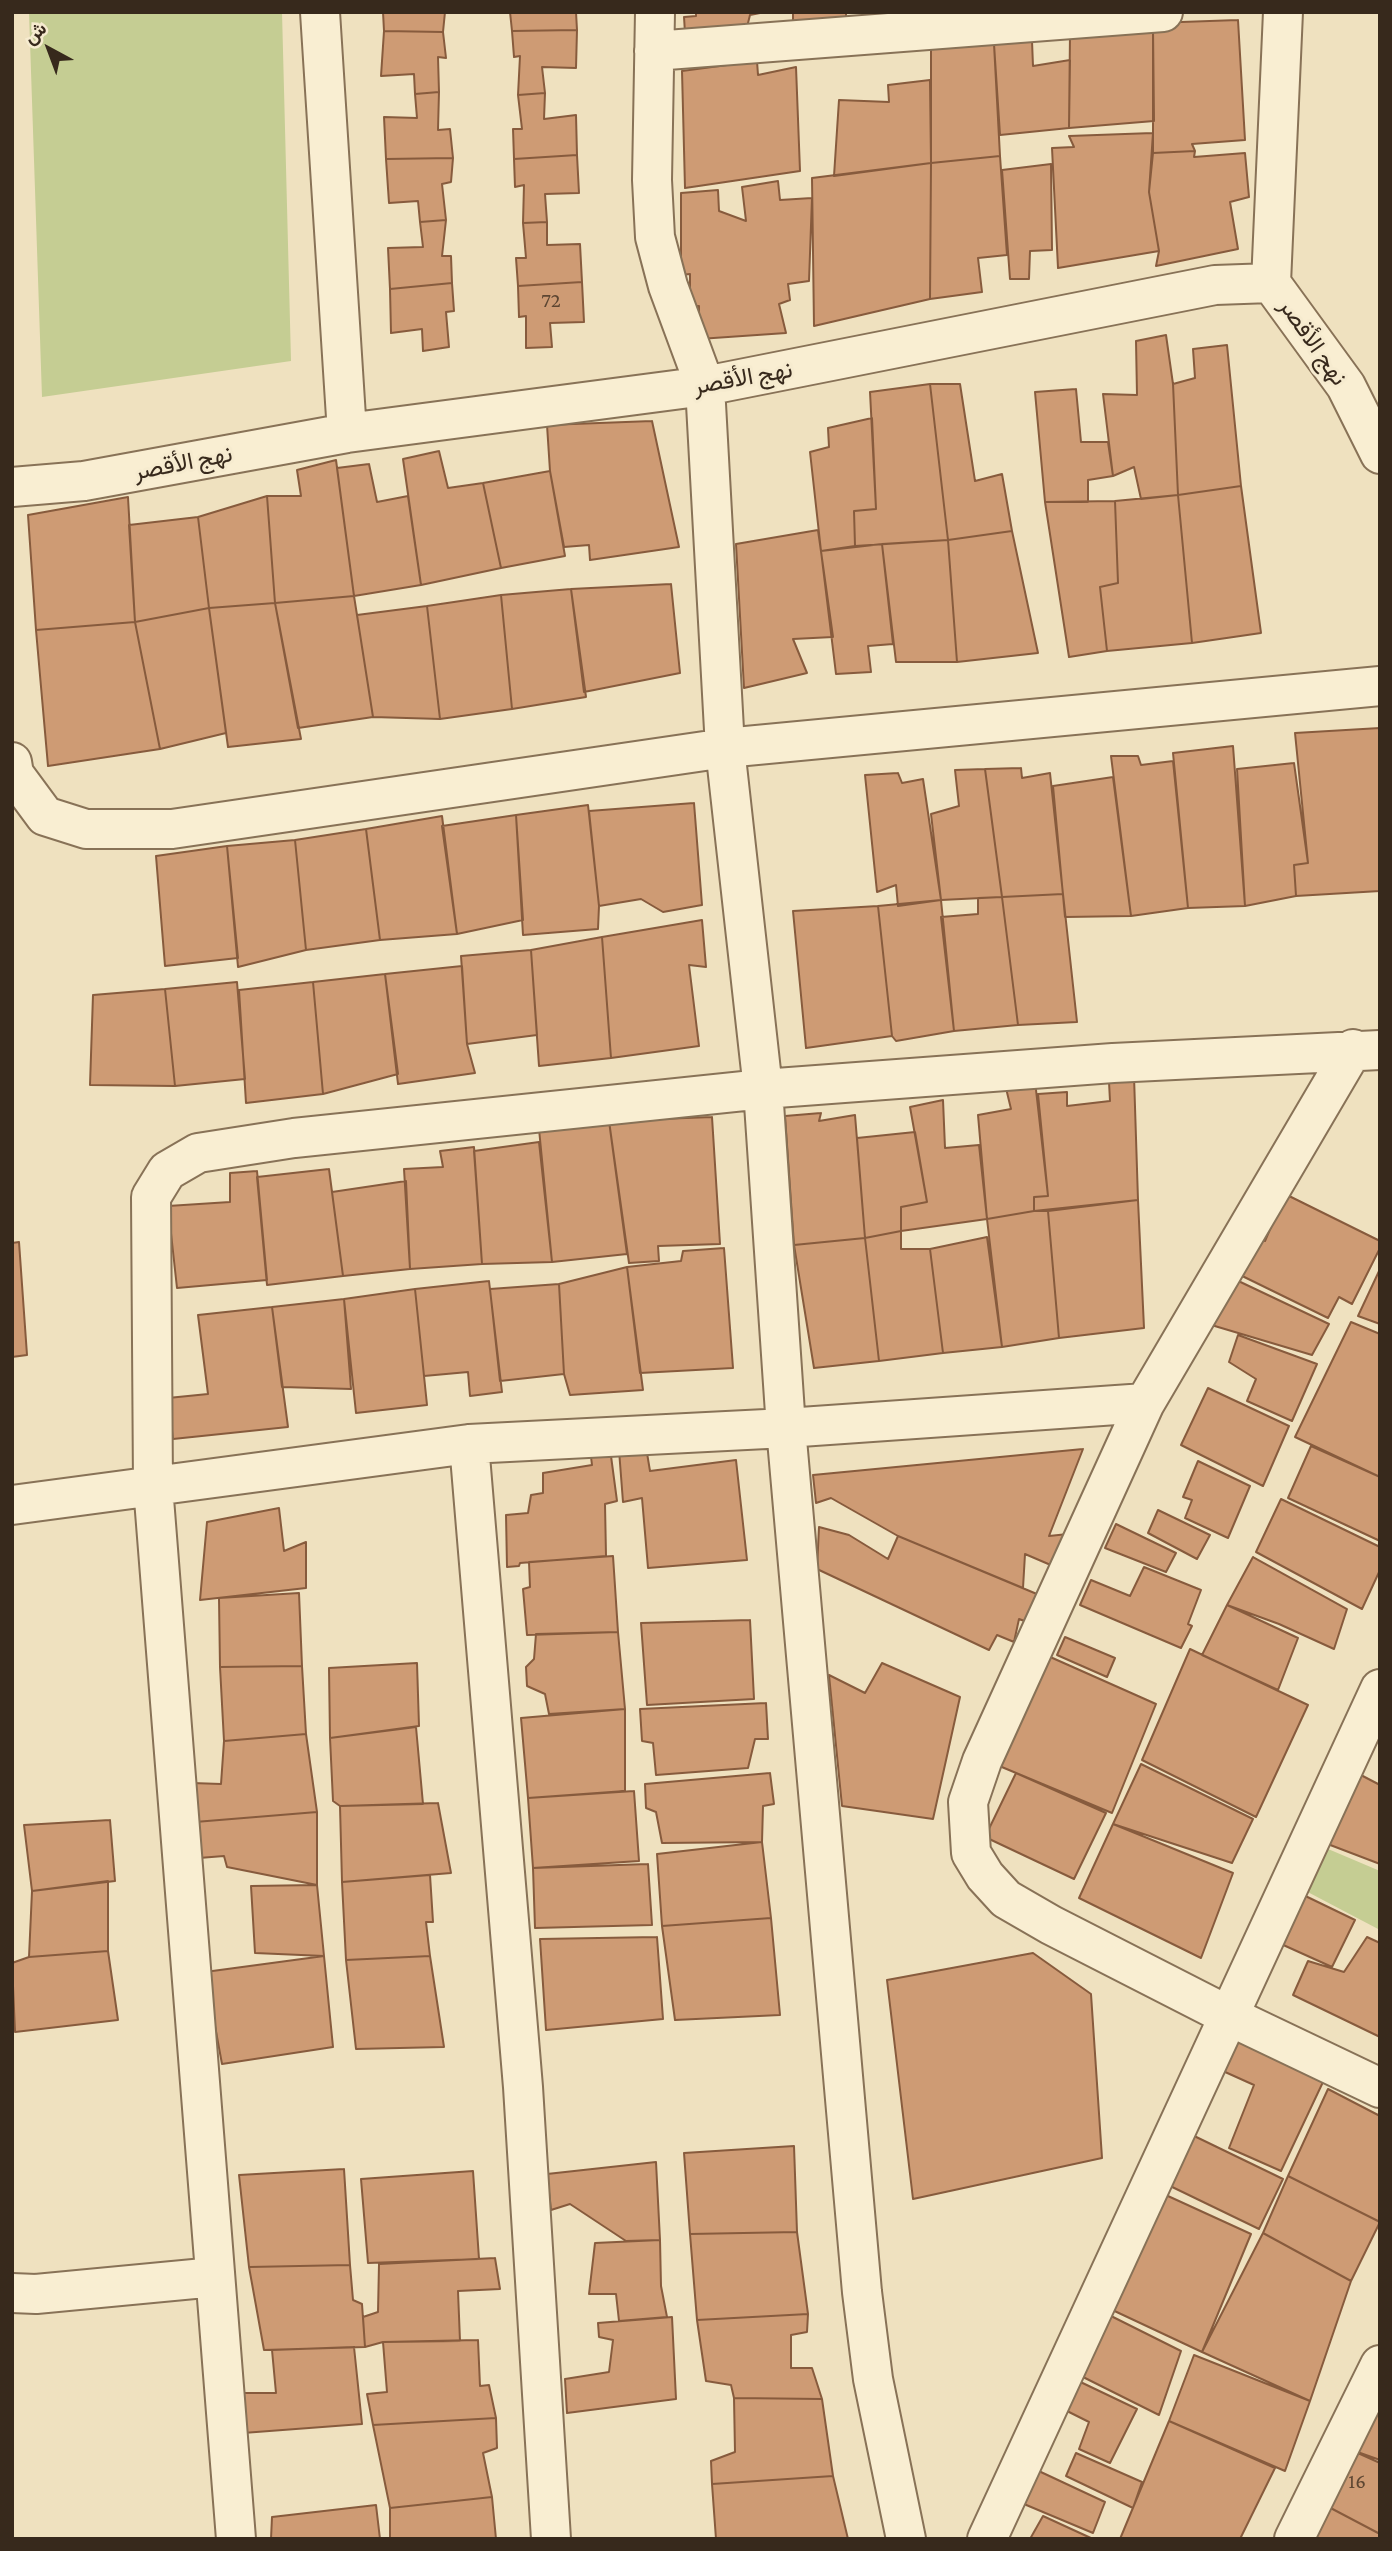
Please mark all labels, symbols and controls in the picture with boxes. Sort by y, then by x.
north arrow [14,14,84,84]
text: ش [19,17,50,48]
house number: 72 [541,288,561,314]
street label: نهج الأقصر [1273,293,1353,391]
street label: نهج الأقصر [691,355,795,401]
street label: نهج الأقصر [131,439,235,487]
house number: 16 [1348,2469,1366,2495]

